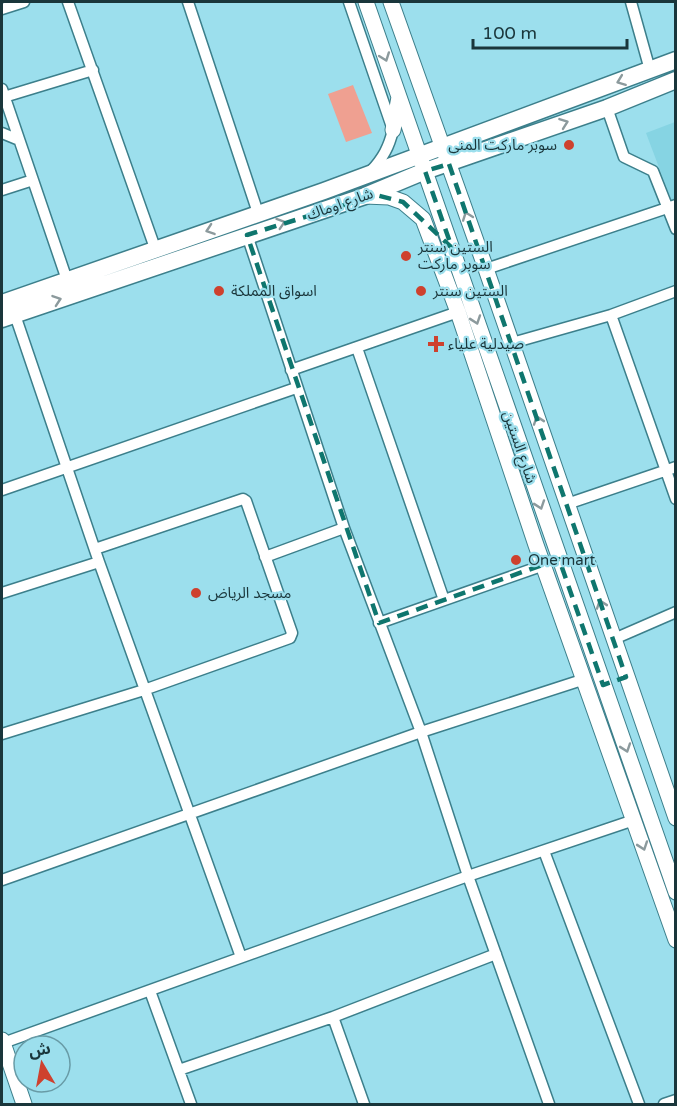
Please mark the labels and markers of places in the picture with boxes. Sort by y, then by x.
place label: سوبر ماركت المنى [448,136,557,154]
marker: سوبر ماركت المنى [562,138,576,152]
place label: الستين سنتر سوبر ماركت [417,238,493,273]
marker: الستين سنتر سوبر ماركت [399,249,413,263]
place label: اسواق المملكة [231,282,317,300]
place label: الستين سنتر [432,282,508,300]
marker: اسواق المملكة [212,284,226,298]
marker: الستين سنتر [414,284,428,298]
place label: صيدلية علياء [448,335,524,353]
marker: صيدلية علياء [429,337,443,351]
place label: One mart [528,551,596,569]
marker: One mart [509,553,523,567]
place label: مسجد الرياض [208,584,291,602]
marker: مسجد الرياض [189,586,203,600]

